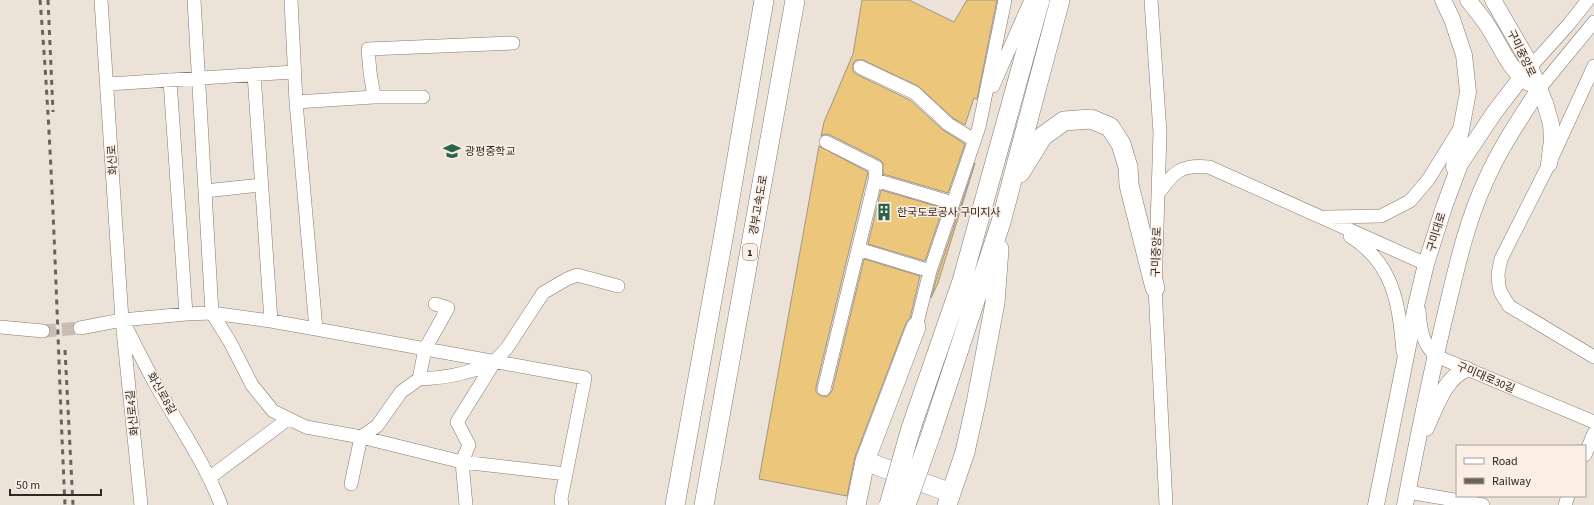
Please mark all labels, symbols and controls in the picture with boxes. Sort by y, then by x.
street label: 구미중앙로 [1504,27,1539,79]
school or university icon: 광평중학교 [442,141,462,161]
street label: 화신로 [104,144,121,176]
place label: 광평중학교 [465,144,516,159]
street label: 경부고속도로 [746,174,771,236]
building icon: 한국도로공사 구미지사 [874,202,894,222]
place label: 한국도로공사 구미지사 [897,205,1000,220]
street label: 구미대로 [1423,211,1450,254]
street label: 구미중앙로 [1148,226,1165,278]
road number: 1 [743,244,757,260]
street label: 구미대로30길 [1455,359,1517,396]
street label: 화신로8길 [144,370,180,417]
street label: 화신로4길 [123,389,142,437]
legend [1456,445,1586,497]
text: Road [1492,453,1518,470]
scale bar [10,471,101,497]
text: Railway [1492,473,1531,490]
text: 50 m [16,477,40,494]

